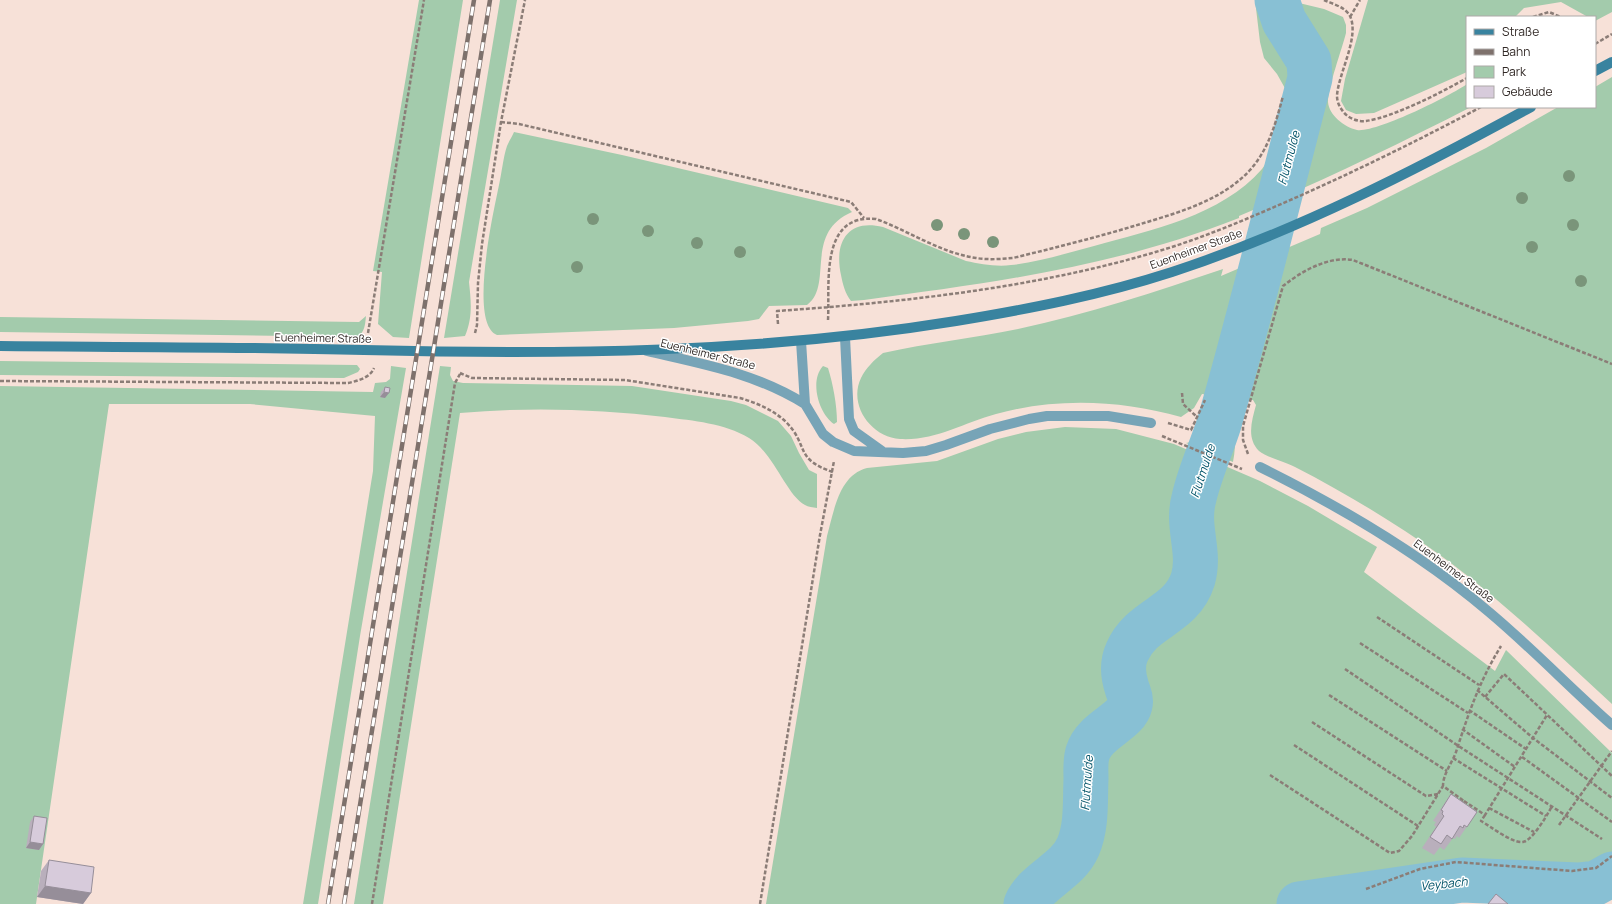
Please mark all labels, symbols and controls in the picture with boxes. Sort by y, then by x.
legend [1466,16,1596,108]
text: Straße [1502,23,1539,40]
text: Bahn [1502,43,1530,60]
text: Park [1502,63,1527,80]
text: Gebäude [1502,83,1553,100]
water label: Flutmulde [1273,128,1304,187]
street label: Euenheimer Straße [1148,225,1245,272]
street label: Euenheimer Straße [274,329,372,346]
street label: Euenheimer Straße [659,334,758,373]
water label: Flutmulde [1186,441,1219,500]
street label: Euenheimer Straße [1411,535,1498,606]
water label: Flutmulde [1076,754,1097,811]
water label: Veybach [1420,872,1469,894]

